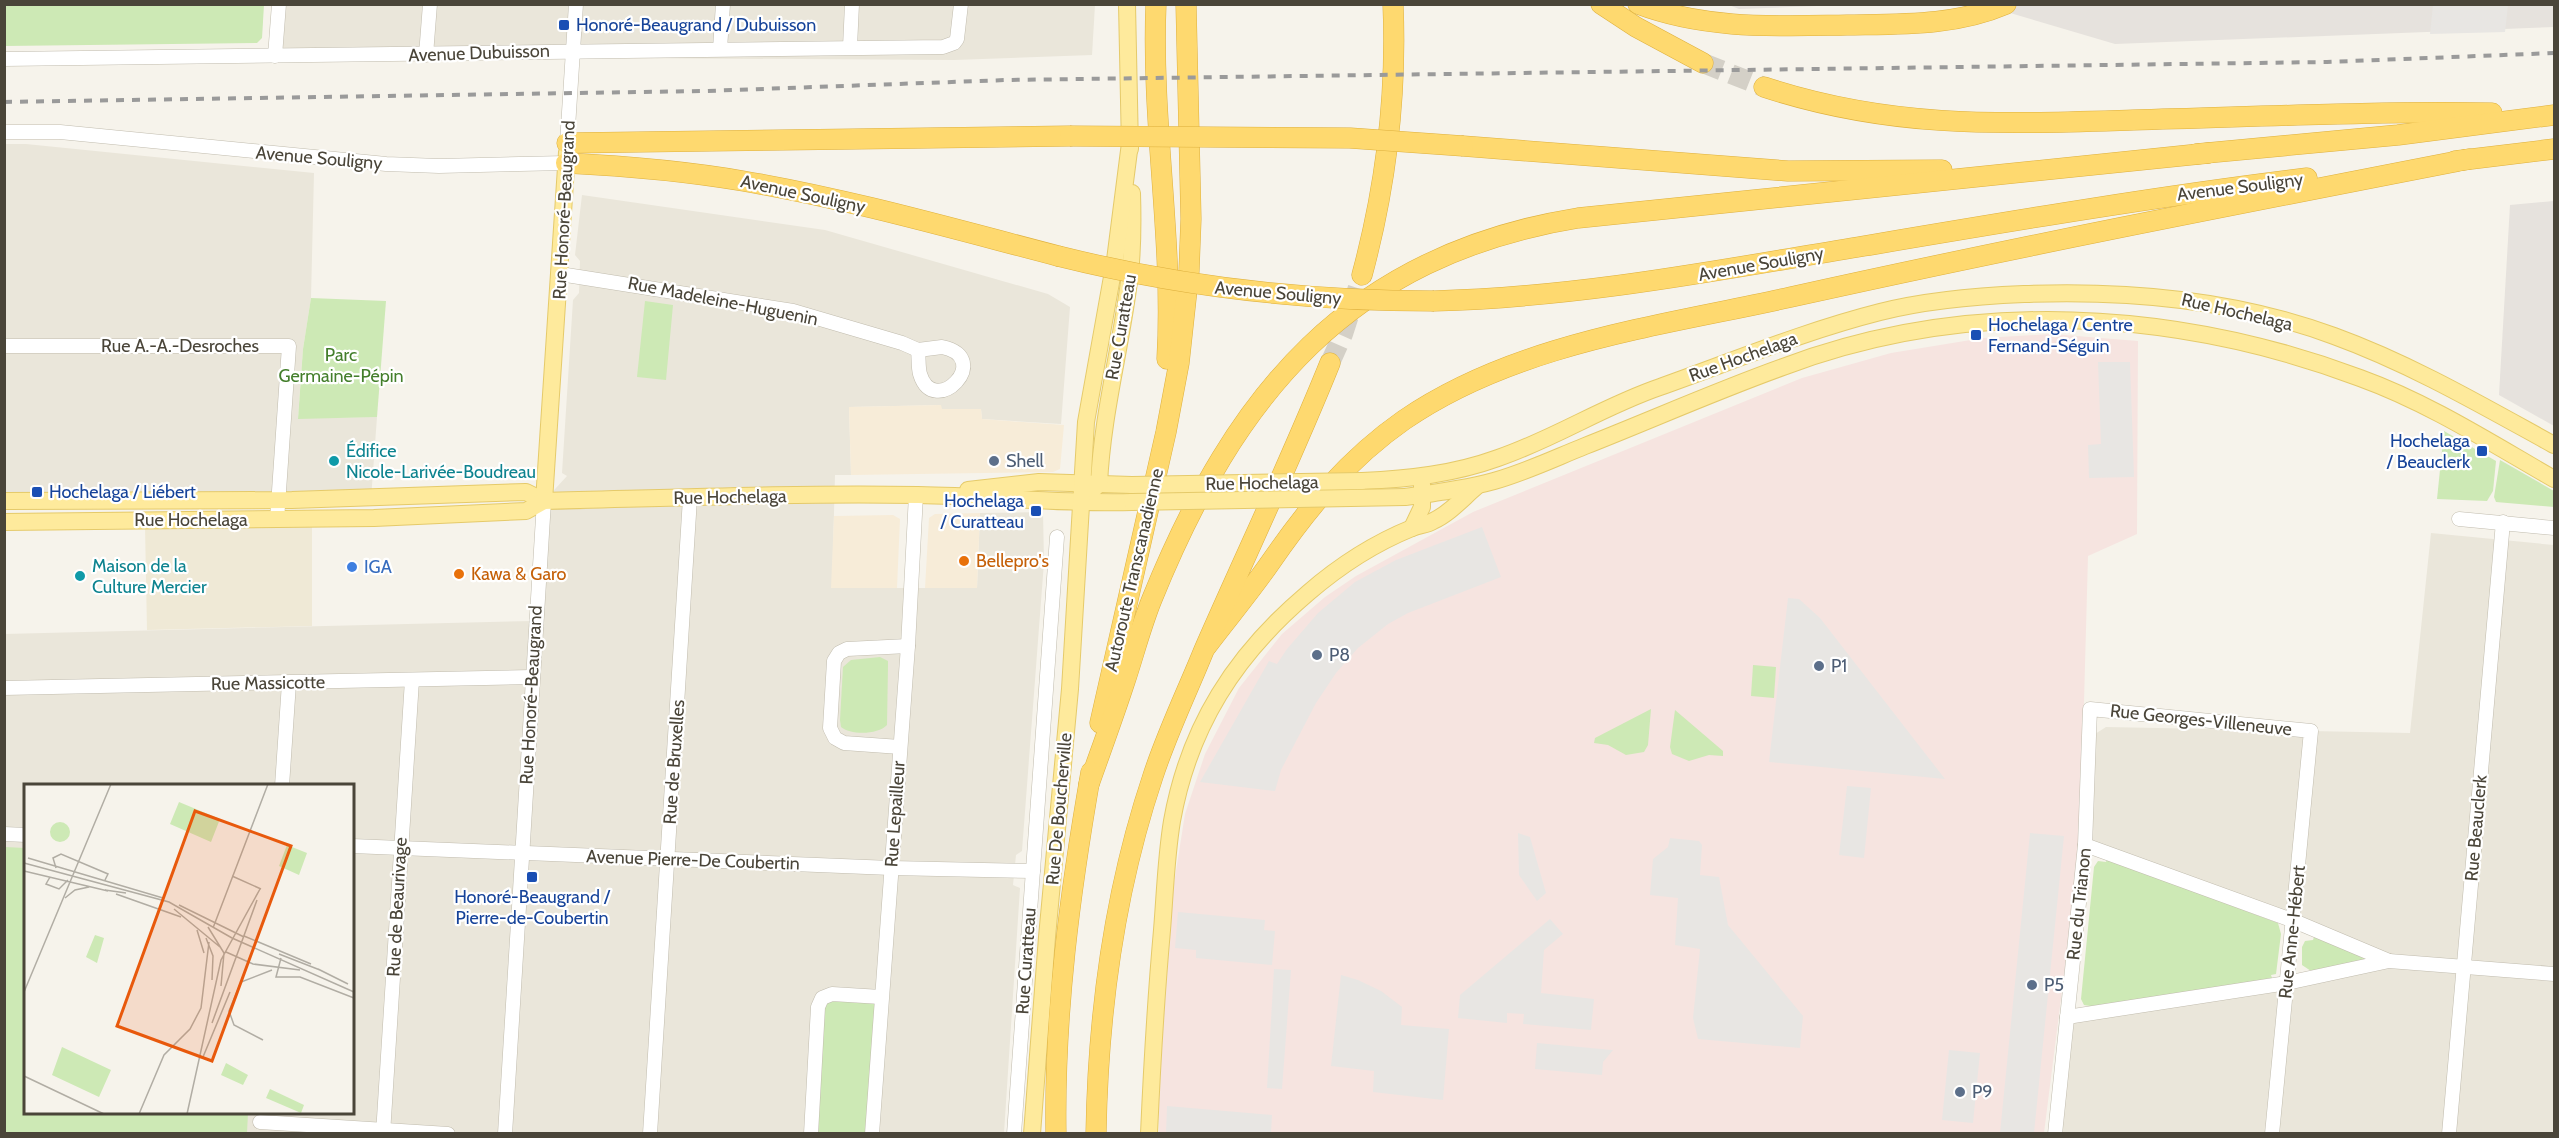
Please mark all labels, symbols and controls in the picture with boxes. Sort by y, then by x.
place label: Honoré-Beaugrand / Dubuisson [576,14,816,36]
marker: Honoré-Beaugrand / Dubuisson [557,18,571,32]
street label: Avenue Dubuisson [408,40,550,66]
street label: Rue Honoré-Beaugrand [548,120,580,300]
street label: Avenue Souligny [255,142,383,174]
street label: Avenue Souligny [2176,168,2304,206]
street label: Avenue Souligny [739,170,867,218]
street label: Avenue Souligny [1697,242,1825,286]
street label: Rue Madeleine-Huguenin [626,272,820,330]
street label: Rue Curatteau [1101,272,1141,382]
street label: Avenue Souligny [1214,277,1342,309]
street label: Rue Hochelaga [2179,289,2295,336]
place label: Hochelaga / Centre Fernand-Séguin [1988,314,2133,357]
street label: Rue Hochelaga [1686,327,1800,387]
marker: Hochelaga / Centre Fernand-Séguin [1969,328,1983,342]
street label: Rue A.-A.-Desroches [101,335,259,357]
park label: Parc Germaine-Pépin [278,344,404,387]
place label: Hochelaga / Beauclerk [2386,430,2471,473]
place label: Édifice Nicole-Larivée-Boudreau [346,440,536,483]
marker: Hochelaga / Beauclerk [2475,444,2489,458]
place label: Shell [1006,450,1045,472]
marker: Édifice Nicole-Larivée-Boudreau [327,454,341,468]
marker: Shell [987,454,1001,468]
street label: Autoroute Transcanadienne [1100,466,1168,674]
street label: Rue Hochelaga [1205,471,1319,495]
place label: Hochelaga / Liébert [49,481,196,503]
marker: Hochelaga / Liébert [30,485,44,499]
street label: Rue Hochelaga [673,485,787,509]
place label: Hochelaga / Curatteau [940,490,1024,533]
marker: Hochelaga / Curatteau [1029,504,1043,518]
street label: Rue Hochelaga [134,509,248,531]
place label: Bellepro's [976,550,1049,572]
marker: Bellepro's [957,554,971,568]
place label: Maison de la Culture Mercier [92,555,207,598]
place label: IGA [364,556,392,578]
marker: IGA [345,560,359,574]
place label: Kawa & Garo [471,563,567,585]
marker: Kawa & Garo [452,567,466,581]
marker: Maison de la Culture Mercier [73,569,87,583]
street label: Rue Honoré-Beaugrand [515,605,547,785]
place label: P8 [1329,644,1350,666]
marker: P8 [1310,648,1324,662]
place label: P1 [1831,655,1847,677]
marker: P1 [1812,659,1826,673]
street label: Rue Massicotte [211,671,325,695]
street label: Rue de Bruxelles [659,699,689,825]
street label: Rue Georges-Villeneuve [2109,700,2293,740]
street label: Rue De Boucherville [1041,732,1077,886]
street label: Rue Lepailleur [880,760,910,868]
street label: Rue Beauclerk [2460,773,2492,882]
inset map [24,784,354,1114]
street label: Rue de Beaurivage [382,837,412,977]
street label: Avenue Pierre-De Coubertin [586,845,800,875]
street label: Rue du Trianon [2062,847,2096,961]
street label: Rue Anne-Hébert [2274,864,2310,1000]
marker: Honoré-Beaugrand / Pierre-de-Coubertin [525,870,539,884]
place label: Honoré-Beaugrand / Pierre-de-Coubertin [454,886,611,929]
street label: Rue Curatteau [1011,907,1041,1015]
place label: P5 [2044,974,2064,996]
marker: P5 [2025,978,2039,992]
place label: P9 [1972,1081,1993,1103]
marker: P9 [1953,1085,1967,1099]

